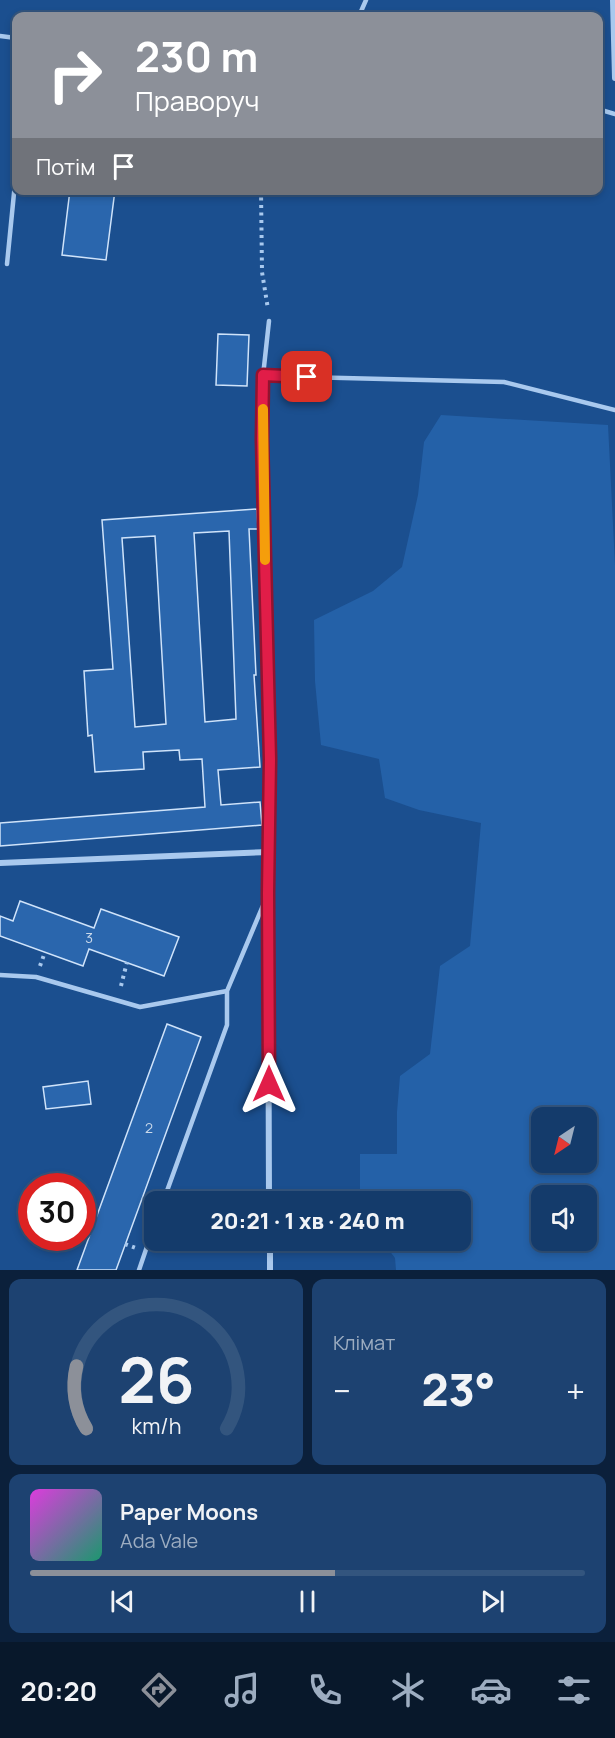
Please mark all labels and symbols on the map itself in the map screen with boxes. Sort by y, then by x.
pin [281,351,332,402]
house number: 3 [85,928,93,947]
position arrow [237,1052,301,1116]
north arrow [531,1107,597,1173]
house number: 2 [145,1118,153,1137]
speed limit sign: 30 [18,1173,96,1251]

